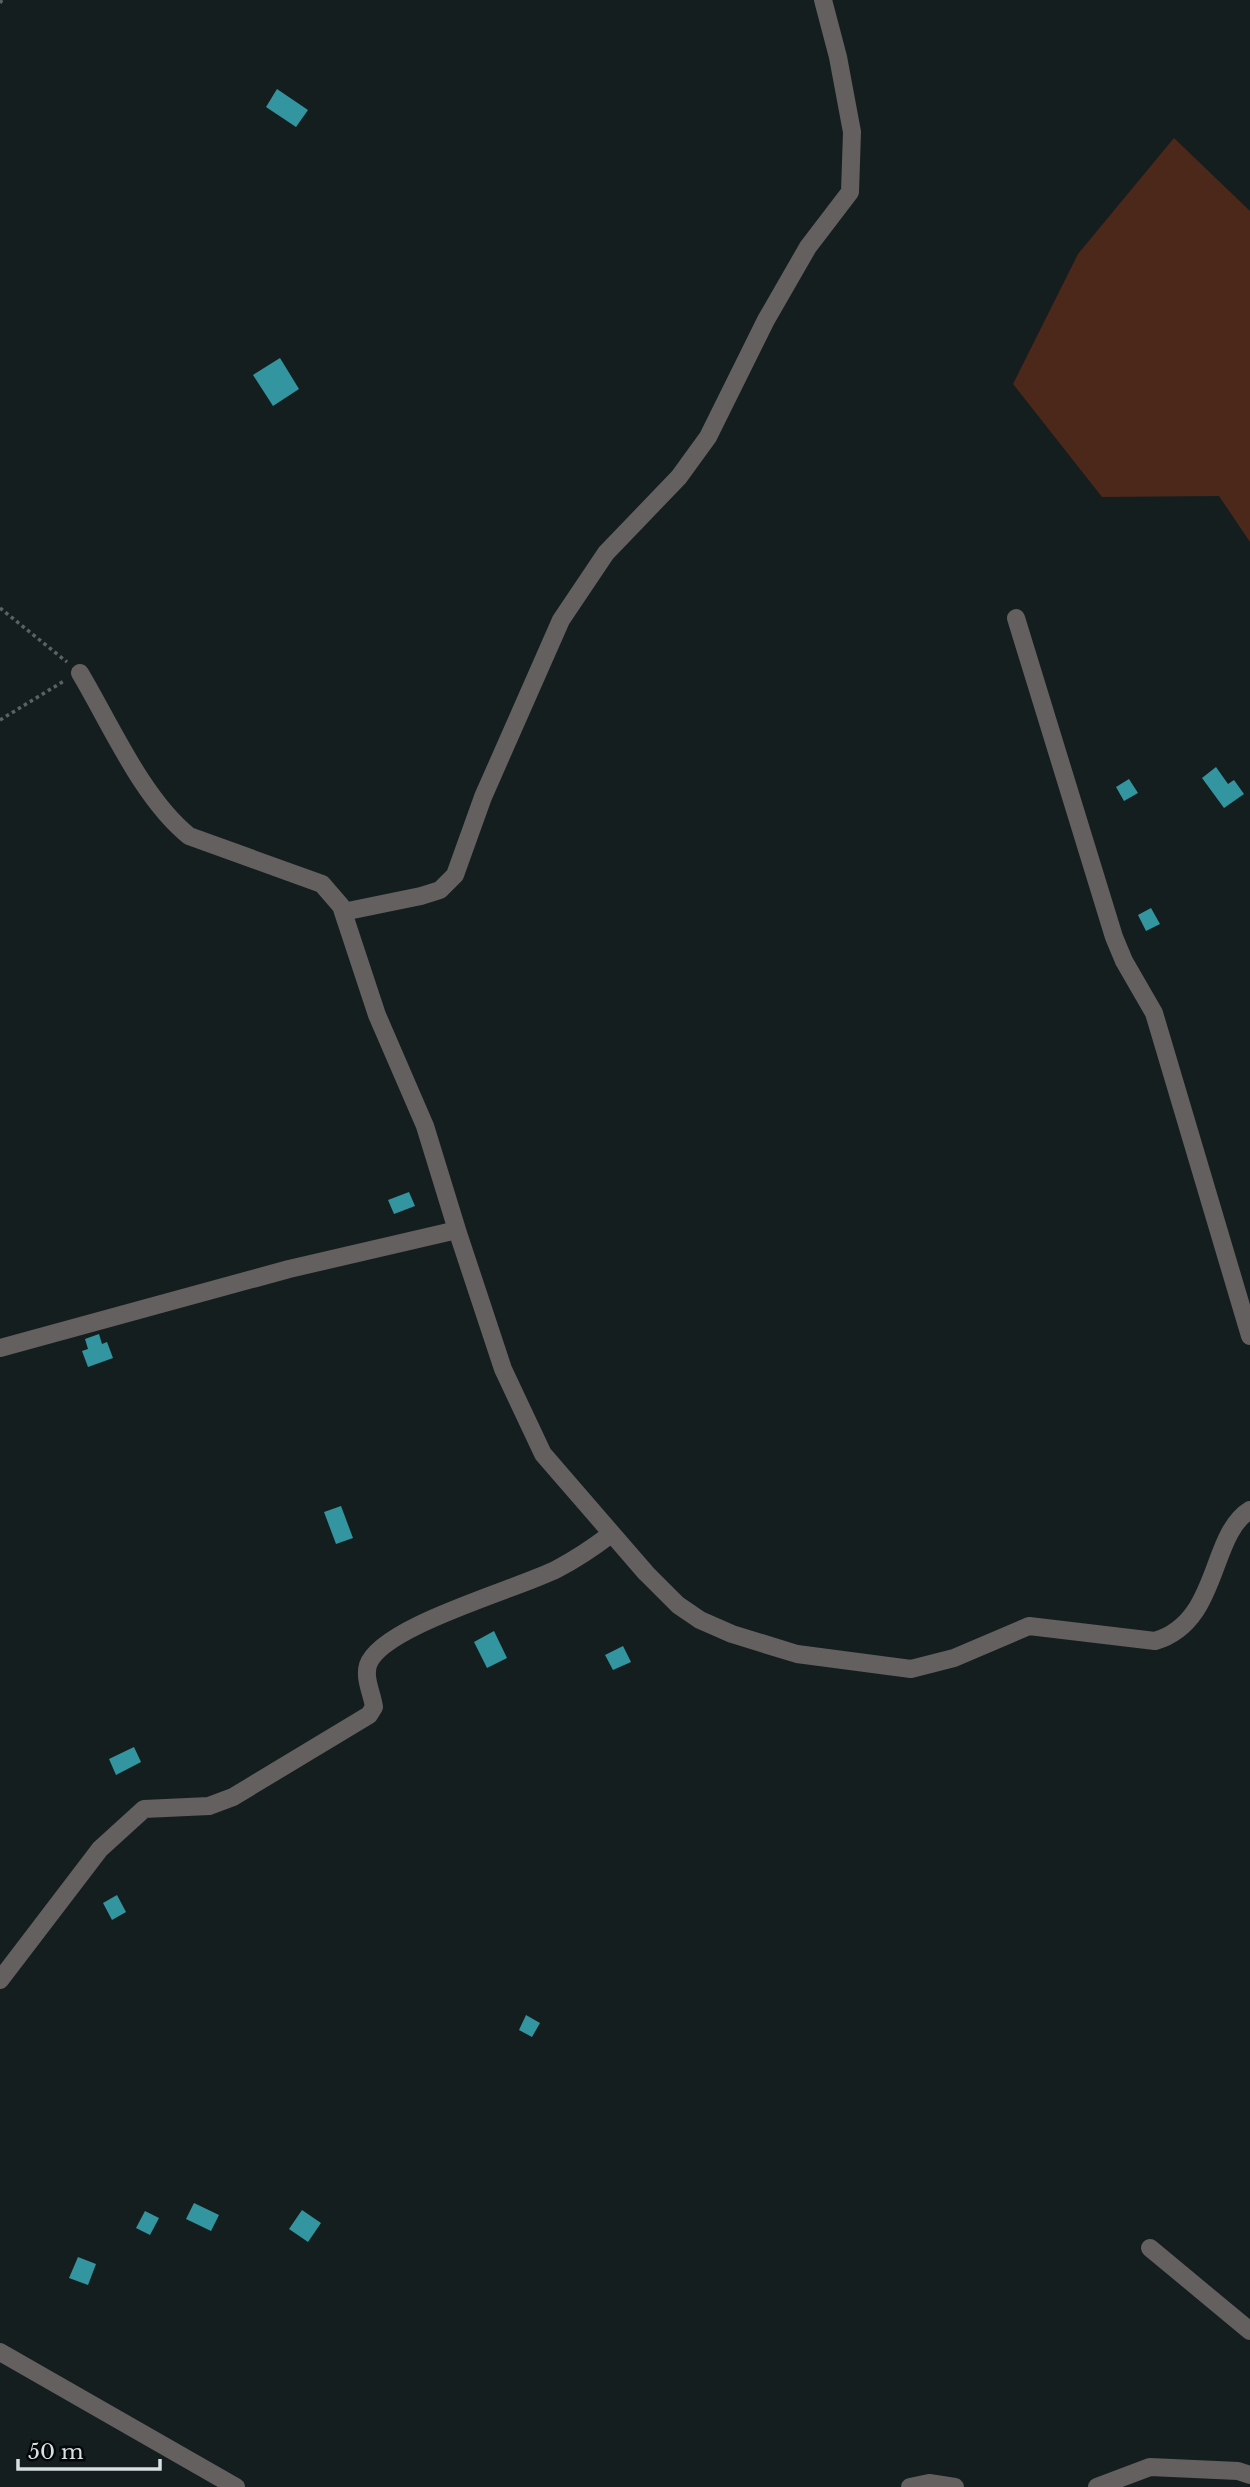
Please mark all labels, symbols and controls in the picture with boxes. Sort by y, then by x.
scale bar [18,2428,159,2472]
text: 50 m [28,2439,84,2465]

